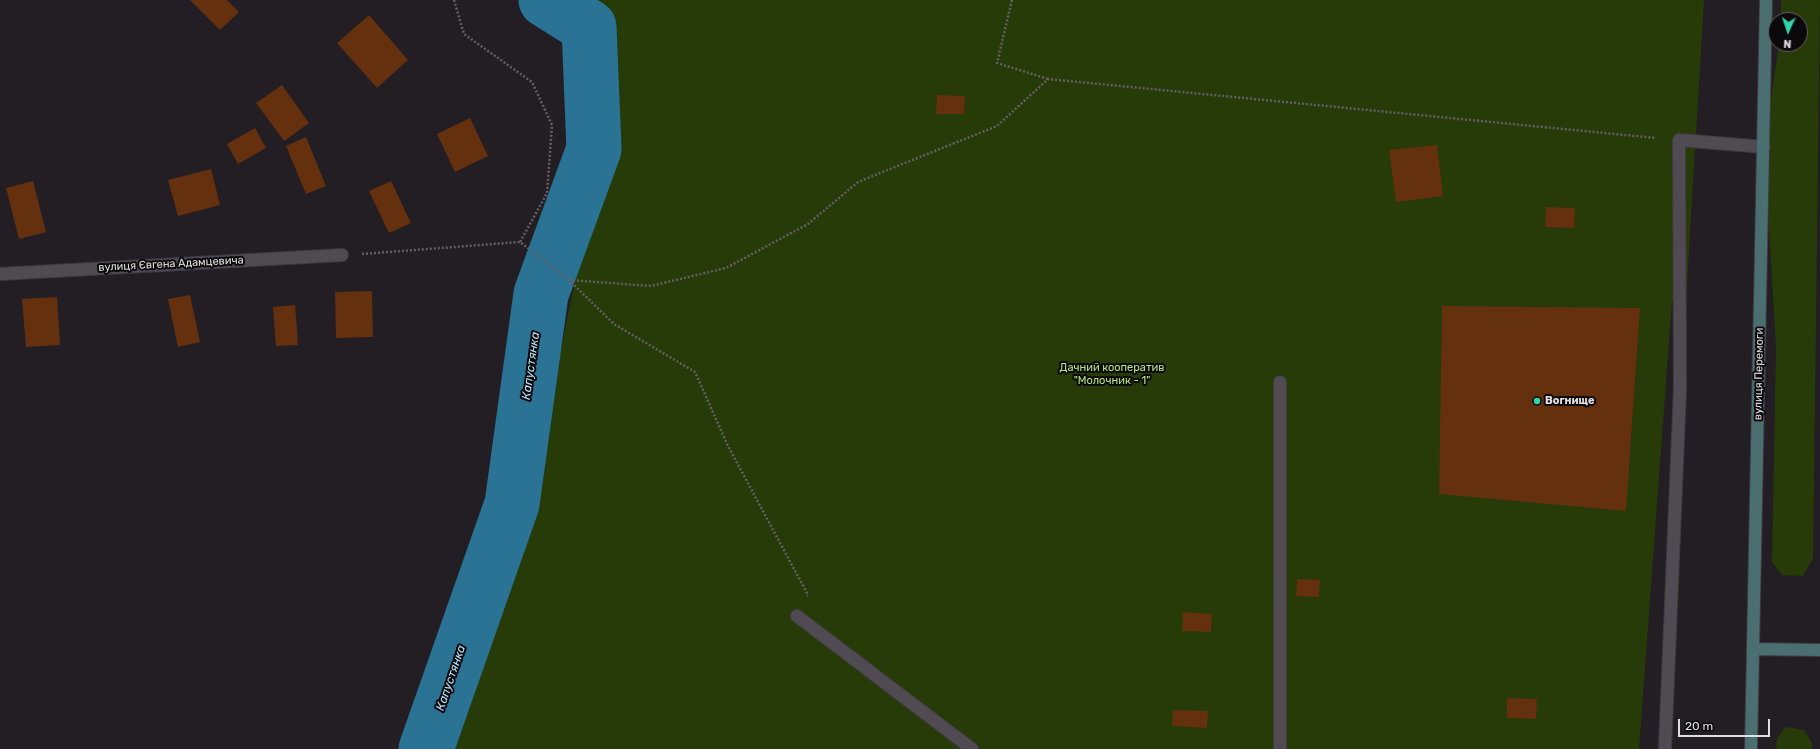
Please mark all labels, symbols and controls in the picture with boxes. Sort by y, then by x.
north arrow [1768,12,1808,52]
text: N [1783,37,1792,50]
street label: вулиця Євгена Адамцевича [98,254,244,274]
street label: вулиця Перемоги [1752,328,1766,420]
water label: Капустянка [519,331,543,401]
park label: Дачний кооператив "Молочник - 1" [1060,361,1164,387]
place label: Вогнище [1545,394,1594,408]
marker: Вогнище [1532,396,1542,406]
water label: Капустянка [433,643,469,713]
scale bar [1680,711,1772,737]
text: 20 m [1685,719,1713,733]

